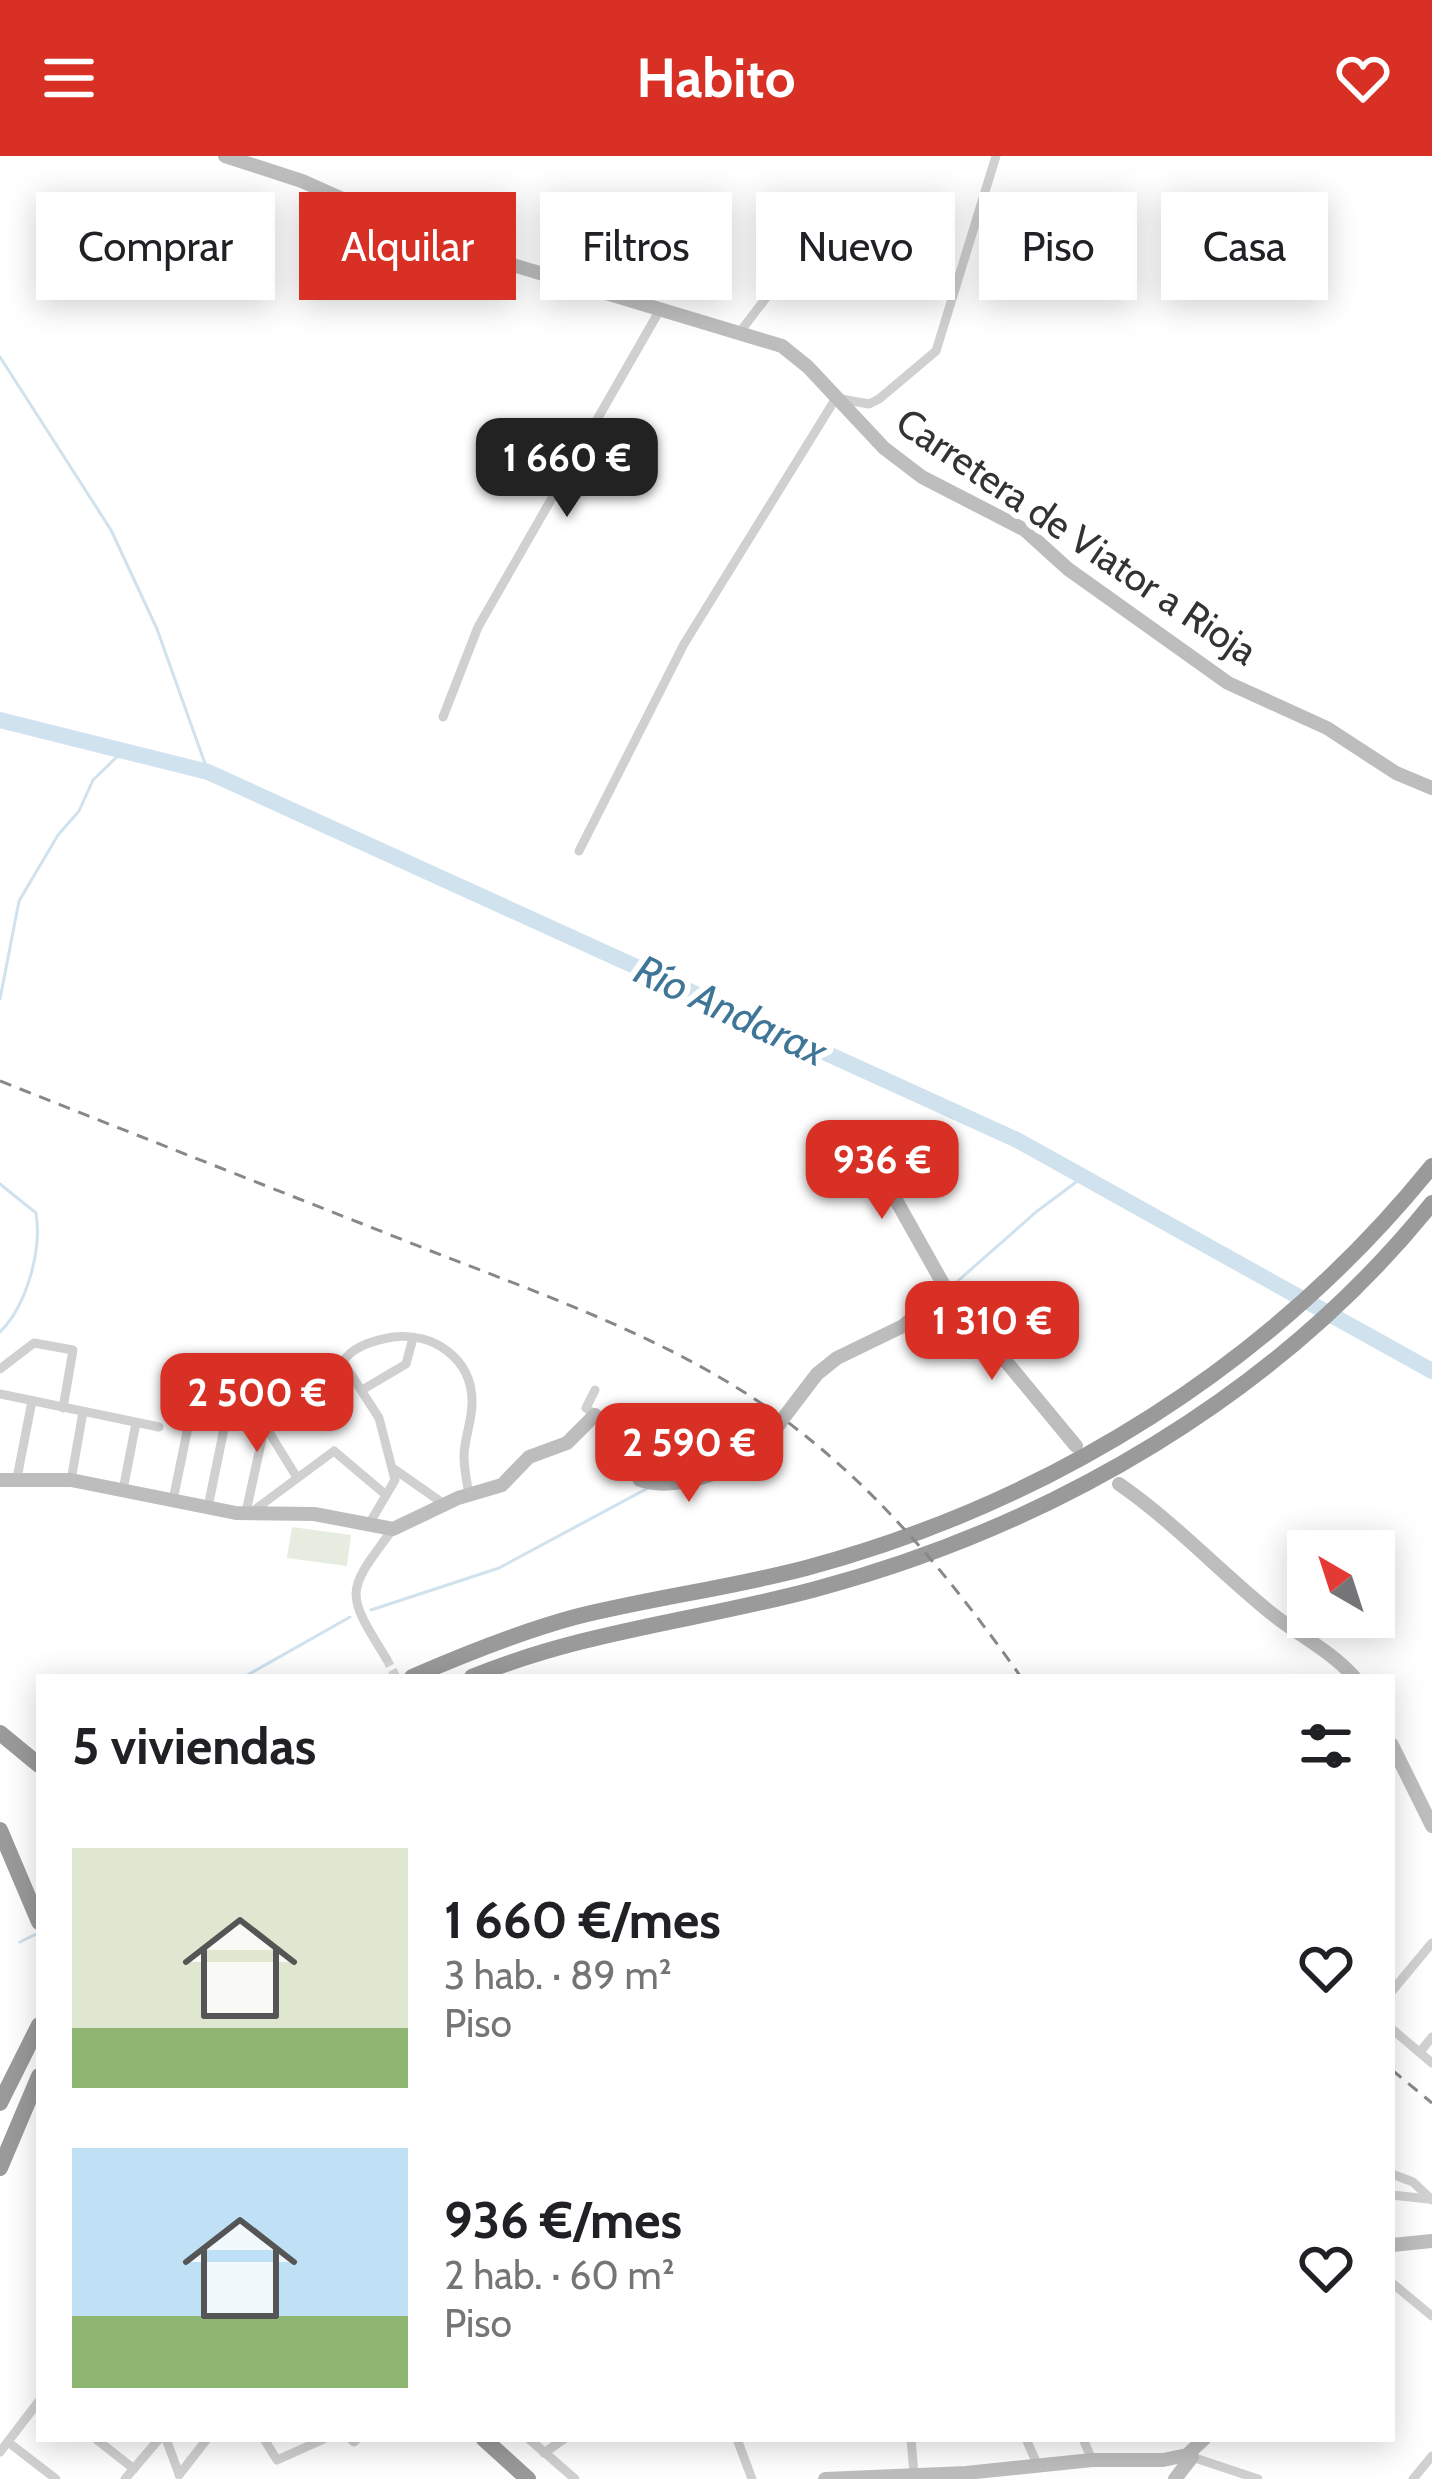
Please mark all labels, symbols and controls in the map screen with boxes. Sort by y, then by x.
icon: menu [36,45,102,111]
text: Habito [637,45,795,111]
icon: heart [1330,45,1396,111]
chip: Comprar [36,192,275,300]
chip: Alquilar [299,192,516,300]
chip: Filtros [540,192,732,300]
chip: Nuevo [756,192,955,300]
chip: Piso [979,192,1137,300]
chip: Casa [1161,192,1328,300]
street label: Carretera de Viator a Rioja [887,397,1267,675]
pin: 1 660 € [456,418,678,520]
text: 1 660 € [503,433,631,481]
water label: Río Andarax [627,943,837,1078]
pin: 936 € [798,1120,966,1222]
text: 936 € [833,1135,931,1183]
pin: 1 310 € [881,1281,1103,1383]
text: 1 310 € [932,1296,1052,1344]
pin: 2 500 € [146,1353,368,1455]
text: 2 500 € [187,1368,327,1416]
pin: 2 590 € [578,1403,800,1505]
text: 2 590 € [622,1418,756,1466]
north arrow [1287,1530,1395,1638]
map controls [1287,1530,1395,1638]
icon: filters [1293,1713,1359,1779]
text: 5 viviendas [72,1715,316,1777]
text: 1 660 €/mes [444,1889,721,1951]
icon: home [168,1896,312,2040]
icon: heart [1293,1935,1359,2001]
text: 3 hab. · 89 m² [444,1951,672,1999]
text: Piso [444,1999,512,2047]
text: 936 €/mes [444,2189,682,2251]
icon: home [168,2196,312,2340]
icon: heart [1293,2235,1359,2301]
text: 2 hab. · 60 m² [444,2251,675,2299]
text: Piso [444,2299,512,2347]

